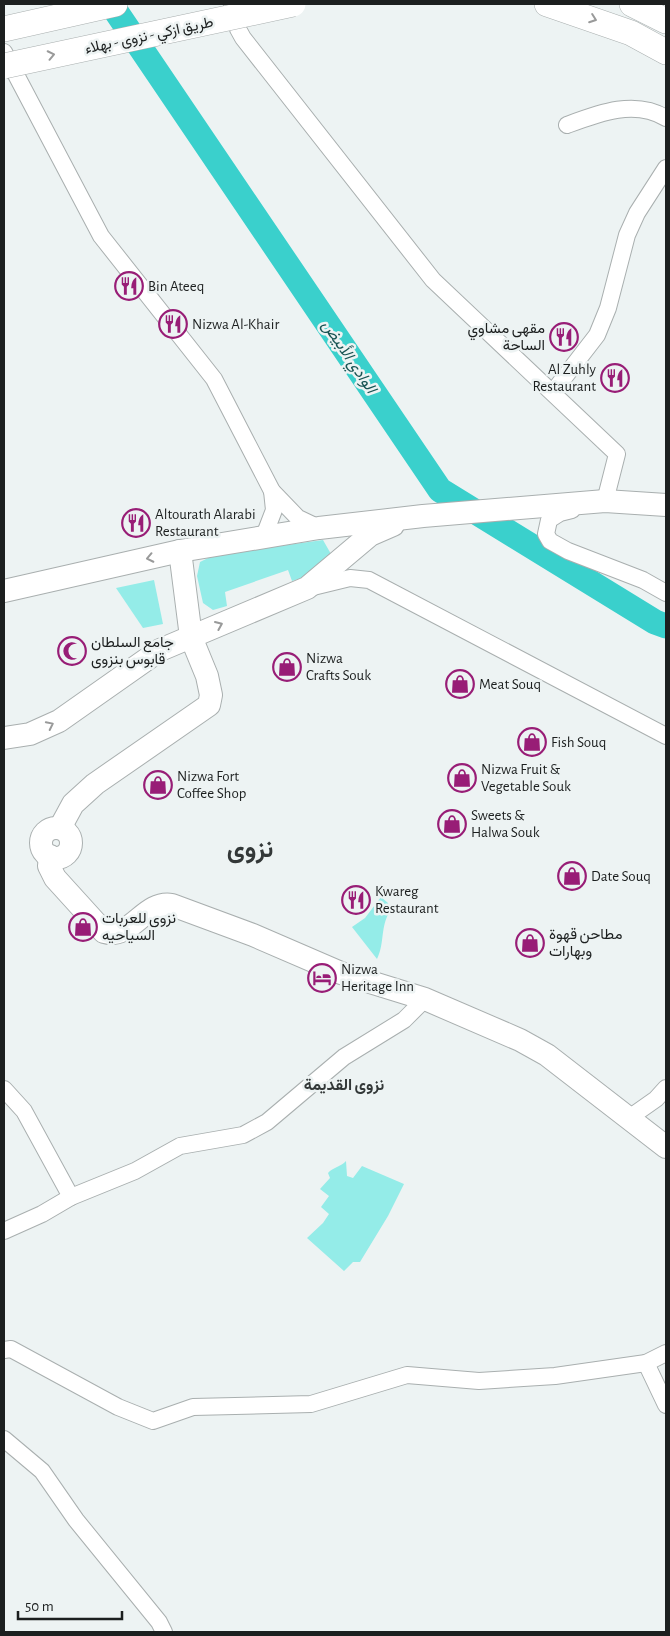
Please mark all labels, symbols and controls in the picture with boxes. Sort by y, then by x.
one-way arrow [588,13,597,23]
street label: طريق ازكي - نزوى - بهلاء [83,14,216,61]
one-way arrow [47,51,56,61]
restaurant icon: Bin Ateeq [114,271,144,301]
place label: Bin Ateeq [148,279,204,294]
restaurant icon: Nizwa Al-Khair [158,309,188,339]
water label: الوادي الأبيض [315,316,382,401]
place label: Nizwa Al-Khair [192,317,279,332]
place label: مقهى مشاوي الساحة [467,321,545,353]
restaurant icon: مقهى مشاوي الساحة [549,322,579,352]
place label: Al Zuhly Restaurant [533,362,597,394]
restaurant icon: Al Zuhly Restaurant [600,363,630,393]
place label: Altourath Alarabi Restaurant [155,507,256,539]
restaurant icon: Altourath Alarabi Restaurant [121,508,151,538]
one-way arrow [145,552,154,562]
one-way arrow [214,621,223,632]
place label: جامع السلطان قابوس بنزوى [91,635,174,669]
mosque icon: جامع السلطان قابوس بنزوى [57,636,87,666]
place label: Nizwa Crafts Souk [306,651,371,683]
shop icon: Nizwa Crafts Souk [272,652,302,682]
shop icon: Meat Souq [445,669,475,699]
place label: Meat Souq [479,677,541,692]
one-way arrow [45,721,54,732]
shop icon: Fish Souq [517,727,547,757]
place label: Fish Souq [551,735,606,750]
place label: Nizwa Fruit & Vegetable Souk [481,762,571,794]
shop icon: Nizwa Fruit & Vegetable Souk [447,763,477,793]
place label: Nizwa Fort Coffee Shop [177,769,246,801]
shop icon: Nizwa Fort Coffee Shop [143,770,173,800]
place label: Sweets & Halwa Souk [471,808,540,840]
shop icon: Sweets & Halwa Souk [437,809,467,839]
district label: نزوى [227,837,273,864]
shop icon: Date Souq [557,861,587,891]
place label: Date Souq [591,869,651,884]
place label: Kwareg Restaurant [375,884,439,916]
restaurant icon: Kwareg Restaurant [341,885,371,915]
place label: نزوى للعربات السياحيه [102,911,176,944]
shop icon: نزوى للعربات السياحيه [68,912,98,942]
place label: مطاحن قهوة وبهارات [549,927,622,960]
shop icon: مطاحن قهوة وبهارات [515,928,545,958]
place label: Nizwa Heritage Inn [341,962,414,994]
hotel icon: Nizwa Heritage Inn [307,963,337,993]
district label: نزوى القديمة [304,1077,385,1095]
scale bar [18,1588,121,1620]
text: 50 m [25,1599,54,1614]

